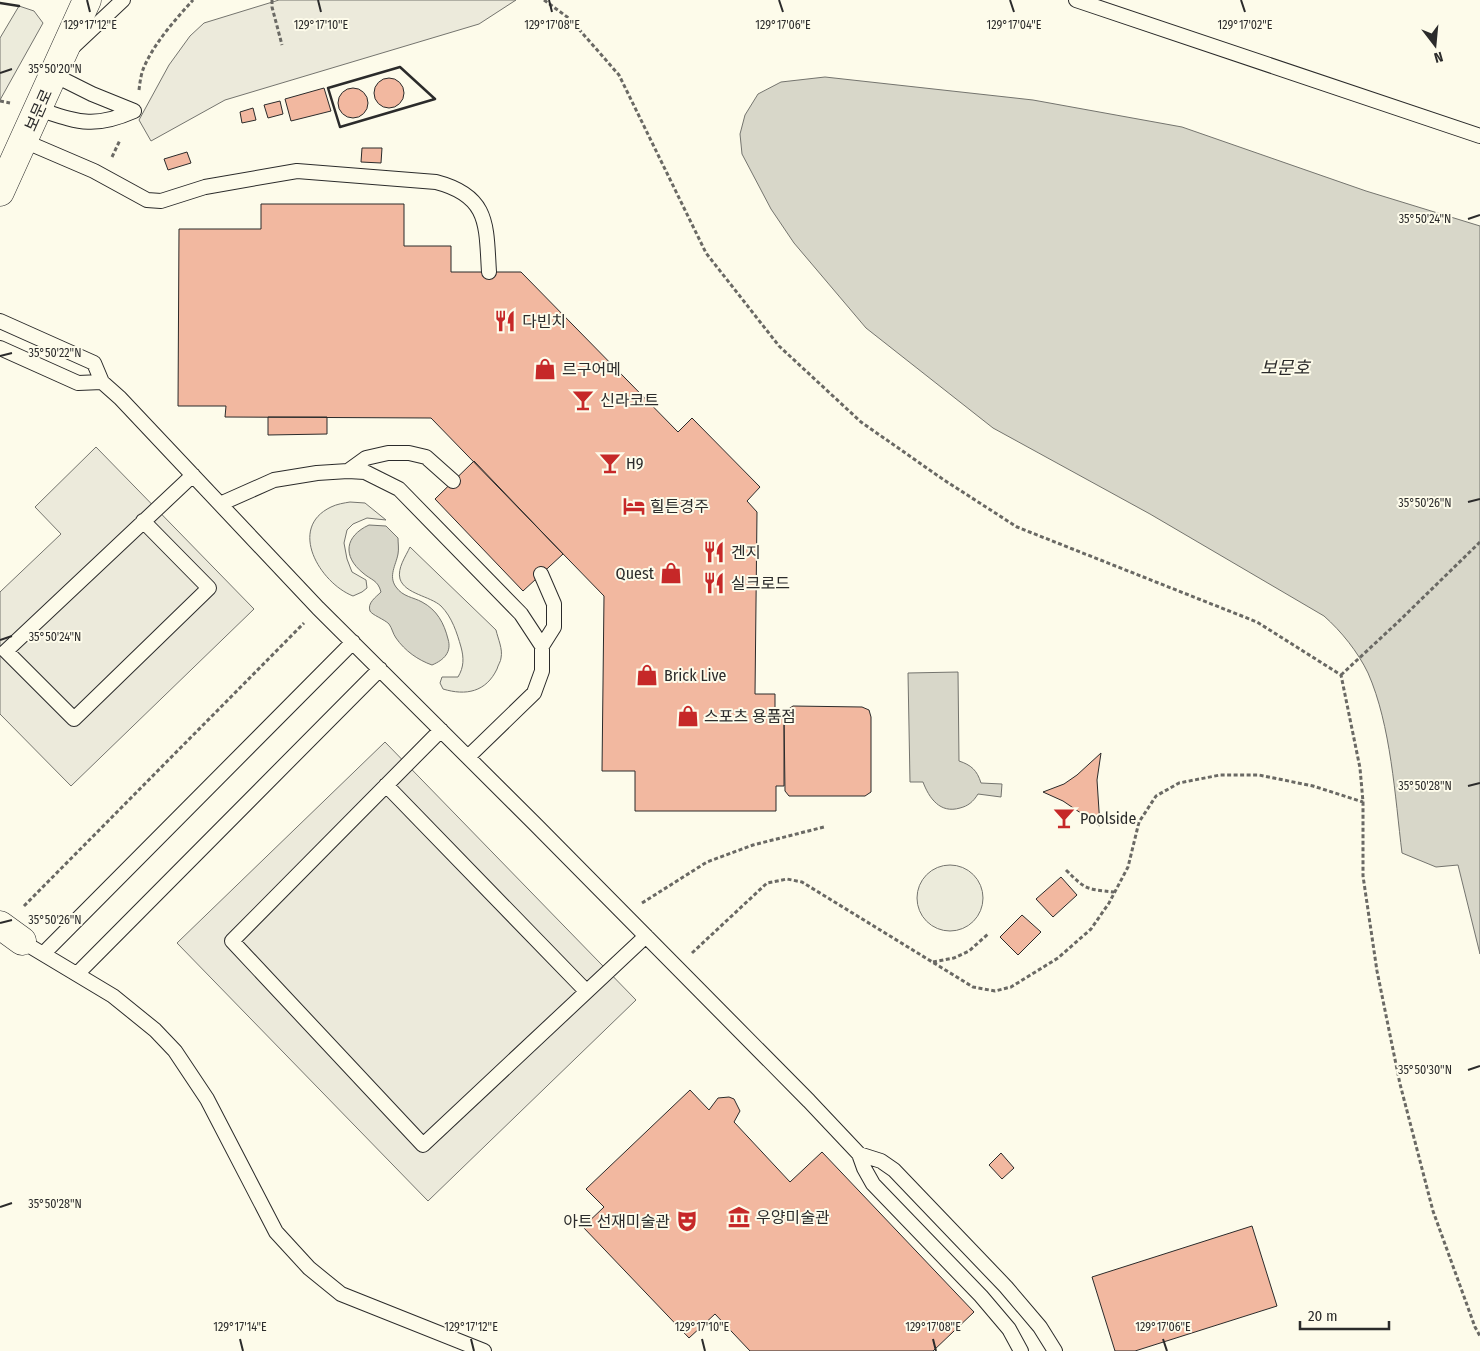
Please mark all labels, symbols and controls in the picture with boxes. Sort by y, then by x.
text: 129°17'12"E [63,18,117,32]
text: 129°17'10"E [294,18,349,32]
text: 129°17'08"E [524,18,580,32]
text: 129°17'06"E [755,18,811,32]
text: 129°17'04"E [987,18,1042,32]
text: 129°17'02"E [1218,18,1273,32]
north arrow [1410,20,1460,70]
text: N [1432,48,1445,66]
text: 35°50'20"N [28,62,82,76]
street label: 보문로 [21,86,56,134]
text: 35°50'24"N [1399,212,1451,226]
restaurant icon: 다빈치 [492,308,518,334]
place label: 다빈치 [522,312,566,331]
text: 35°50'22"N [29,346,81,360]
shop icon: 르구어메 [532,356,558,382]
water label: 보문호 [1260,357,1311,379]
place label: 르구어메 [562,360,621,379]
bar icon: 신라코트 [570,387,596,413]
place label: 신라코트 [600,391,659,410]
bar icon: H9 [597,450,623,476]
place label: H9 [626,454,644,473]
hotel icon: 힐튼경주 [621,493,647,519]
text: 35°50'26"N [1398,496,1452,510]
place label: 힐튼경주 [650,497,709,516]
restaurant icon: 겐지 [701,539,727,565]
place label: 겐지 [731,543,760,562]
shop icon: Quest [658,560,684,586]
place label: Quest [616,564,655,583]
restaurant icon: 실크로드 [701,570,727,596]
place label: 실크로드 [731,574,790,593]
text: 35°50'24"N [29,630,81,644]
shop icon: Brick Live [634,662,660,688]
place label: Brick Live [664,666,727,685]
shop icon: 스포츠 용품점 [675,703,701,729]
place label: 스포츠 용품점 [704,707,796,726]
text: 35°50'28"N [1398,779,1452,793]
bar icon: Poolside [1051,805,1077,831]
place label: Poolside [1080,809,1136,828]
text: 35°50'26"N [28,913,82,927]
text: 35°50'30"N [1398,1063,1452,1077]
text: 35°50'28"N [28,1197,82,1211]
museum icon: 우양미술관 [726,1204,752,1230]
theatre icon: 아트 선재미술관 [674,1208,700,1234]
place label: 우양미술관 [756,1208,830,1227]
place label: 아트 선재미술관 [563,1212,670,1231]
scale bar [1300,1298,1389,1330]
text: 20 m [1308,1307,1338,1325]
text: 129°17'14"E [213,1320,267,1334]
text: 129°17'12"E [444,1320,498,1334]
text: 129°17'10"E [675,1320,730,1334]
text: 129°17'08"E [905,1320,961,1334]
text: 129°17'06"E [1135,1320,1191,1334]

